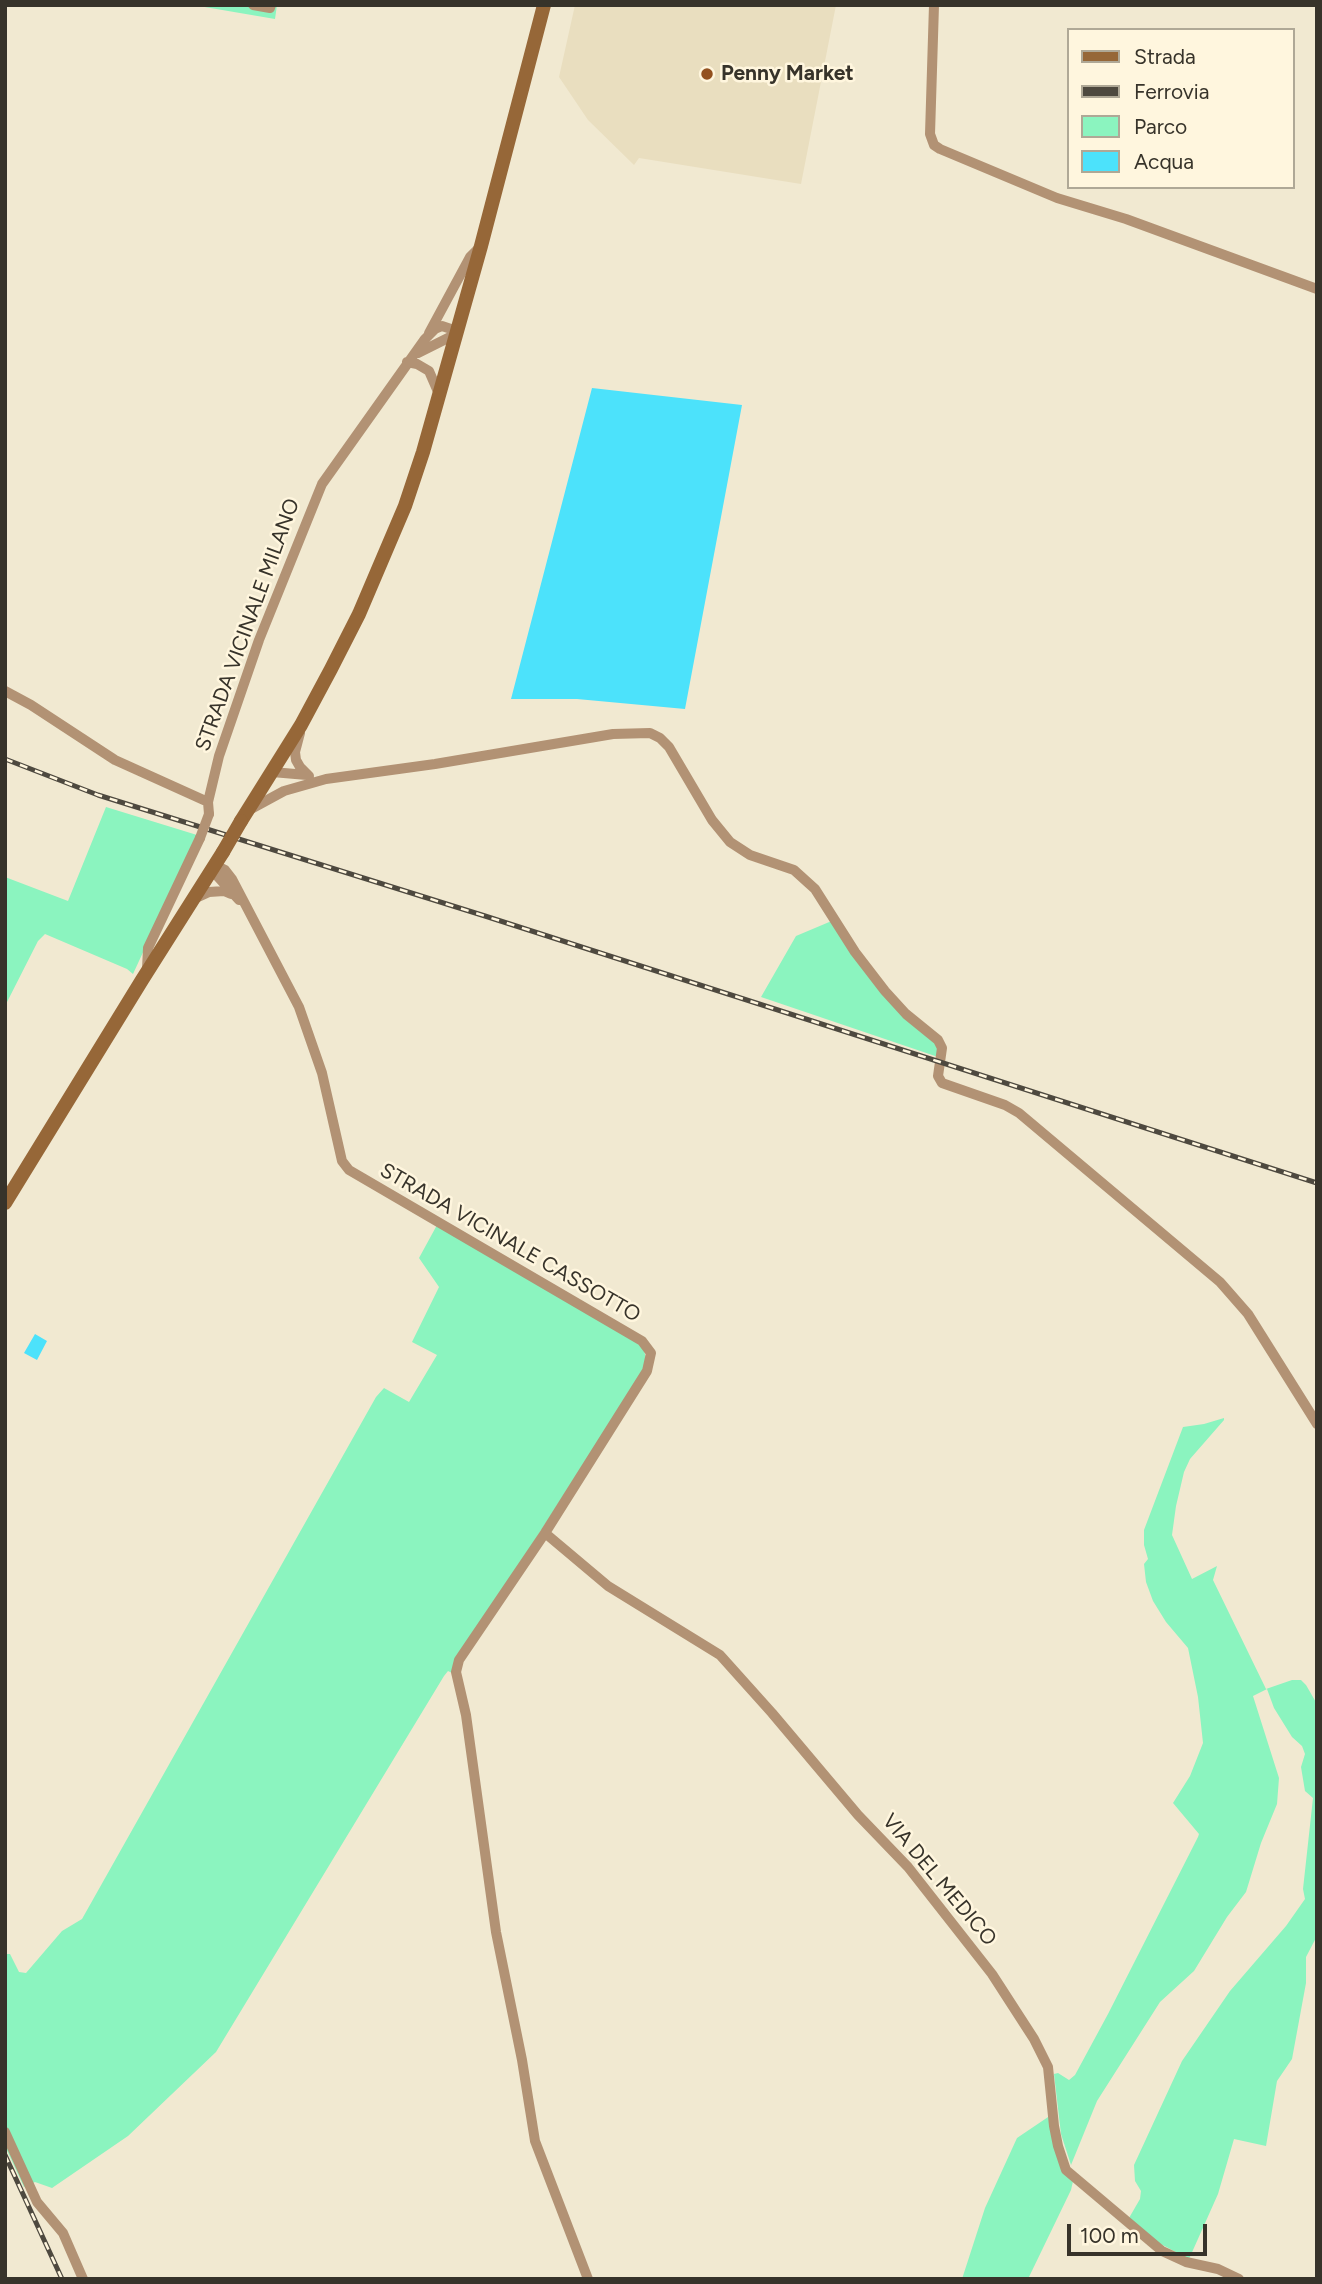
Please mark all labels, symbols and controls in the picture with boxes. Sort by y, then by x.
legend [1066,28,1294,189]
text: Strada [1134,44,1196,69]
place label: Penny Market [721,61,854,87]
marker: Penny Market [699,66,715,82]
text: Ferrovia [1134,79,1209,104]
text: Parco [1134,114,1187,139]
text: Acqua [1134,149,1194,174]
street label: STRADA VICINALE MILANO [191,495,305,755]
street label: STRADA VICINALE CASSOTTO [375,1158,645,1328]
street label: VIA DEL MEDICO [877,1809,1001,1951]
scale bar [1070,2210,1210,2254]
text: 100 m [1080,2223,1139,2248]

